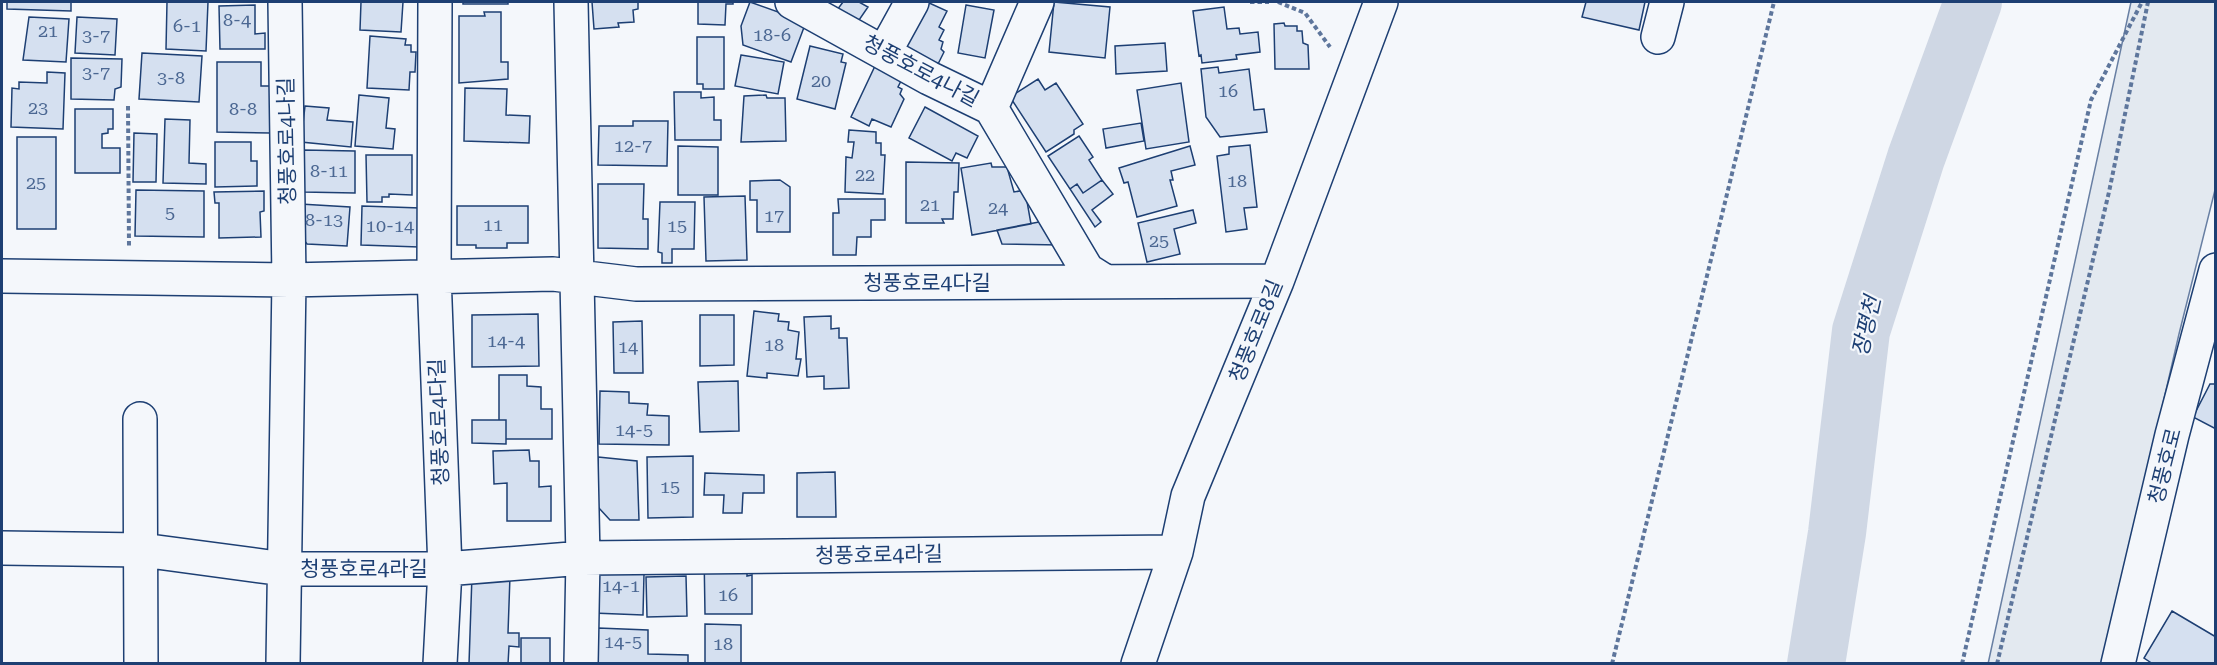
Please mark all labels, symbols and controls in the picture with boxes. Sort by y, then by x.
house number: 8-4 [223,9,251,30]
house number: 6-1 [173,15,201,36]
house number: 21 [38,20,58,41]
house number: 18-6 [753,24,791,45]
house number: 3-7 [82,25,110,46]
street label: 청풍호로4나길 [859,30,983,112]
house number: 3-7 [82,62,110,83]
house number: 3-8 [157,67,185,88]
house number: 20 [811,70,831,91]
street label: 청풍호로4나길 [274,77,300,205]
house number: 16 [1218,80,1238,101]
house number: 23 [28,97,48,118]
house number: 8-8 [229,98,257,119]
house number: 12-7 [614,135,652,156]
house number: 8-11 [310,160,348,181]
house number: 22 [855,164,875,185]
house number: 18 [1227,170,1247,191]
house number: 25 [26,172,46,193]
house number: 21 [920,194,940,215]
house number: 24 [988,197,1008,218]
house number: 5 [165,202,175,223]
house number: 17 [764,205,784,226]
house number: 8-13 [305,209,343,230]
house number: 11 [483,214,503,235]
house number: 10-14 [366,215,414,236]
house number: 15 [667,215,687,236]
house number: 25 [1149,230,1169,251]
street label: 청풍호로4다길 [863,271,991,295]
street label: 청풍호로8길 [1225,276,1287,386]
water label: 장평천 [1847,291,1886,359]
house number: 14-4 [487,330,525,351]
house number: 18 [764,334,784,355]
house number: 14 [618,336,638,357]
street label: 청풍호로4다길 [425,358,453,486]
house number: 14-5 [615,419,653,440]
street label: 청풍호로 [2144,426,2186,506]
house number: 15 [660,476,680,497]
street label: 청풍호로4라길 [815,542,943,568]
street label: 청풍호로4라길 [300,557,428,581]
house number: 14-1 [602,575,640,596]
house number: 16 [718,584,738,605]
house number: 14-5 [604,631,642,652]
house number: 18 [713,633,733,654]

